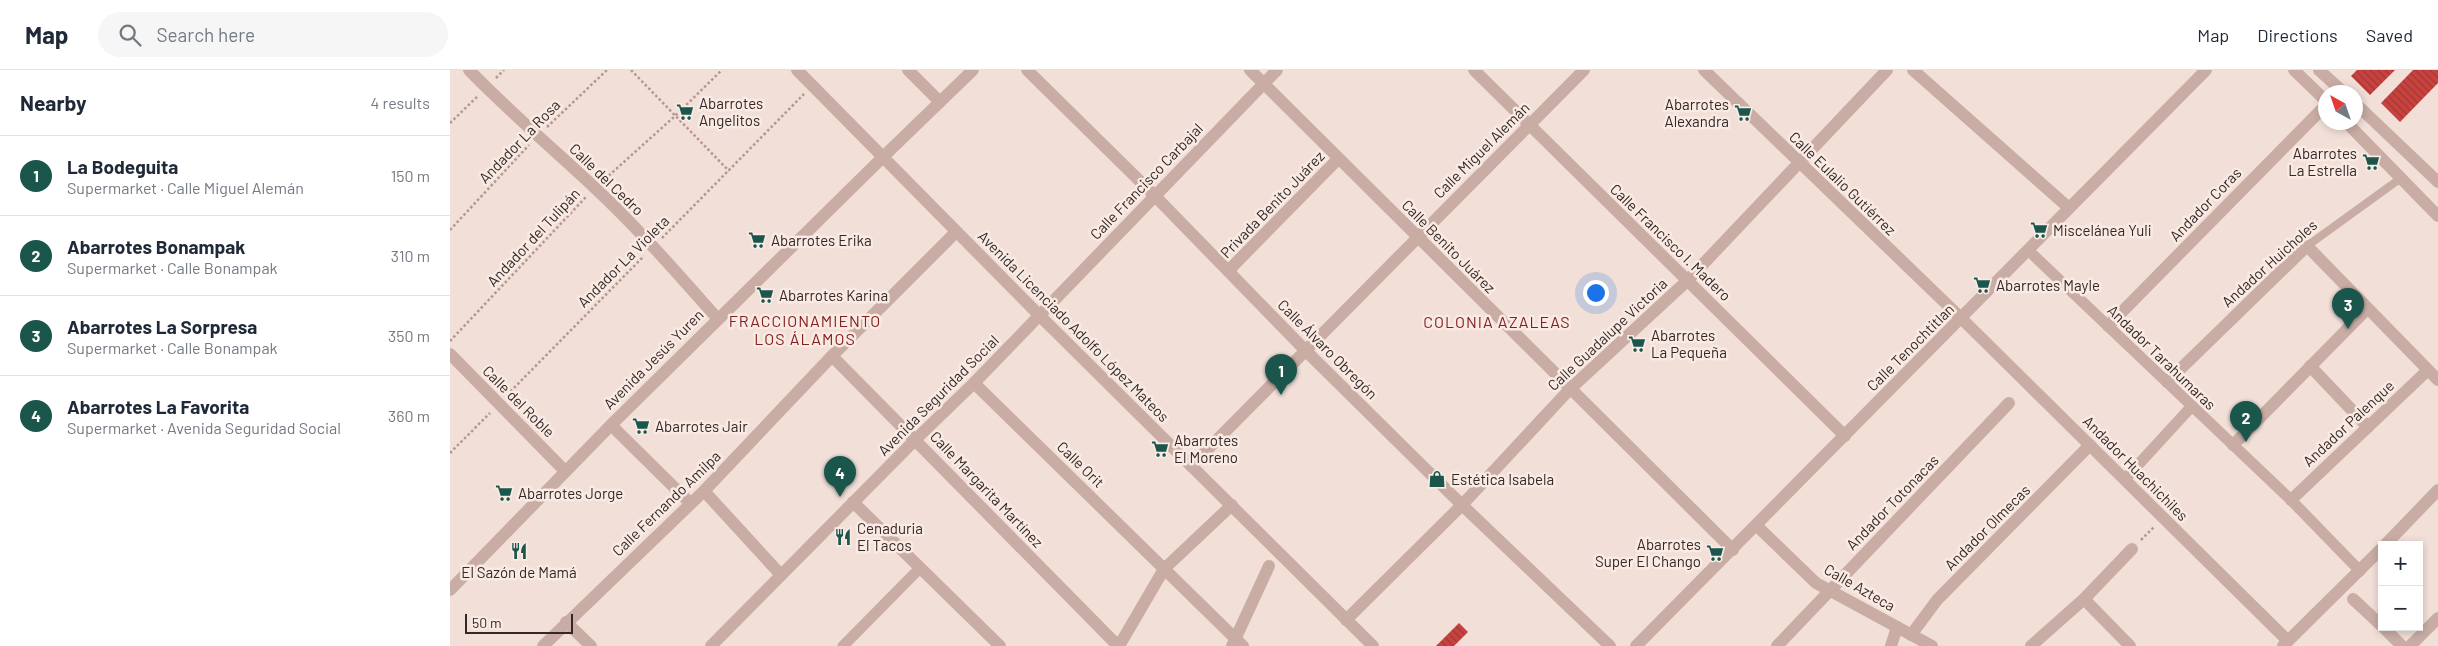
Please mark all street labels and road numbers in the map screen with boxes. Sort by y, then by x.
street label: Andador La Rosa [475,95,563,187]
street label: Calle Miguel Alemán [1429,98,1533,202]
street label: Calle Francisco Carbajal [1086,119,1206,243]
street label: Calle Eulalio Gutiérrez [1786,127,1900,239]
street label: Calle del Cedro [566,139,648,219]
street label: Privada Benito Juárez [1216,147,1328,261]
street label: Andador Coras [2165,163,2245,245]
street label: Calle Francisco I. Madero [1607,180,1735,304]
street label: Andador del Tulipán [483,184,583,290]
street label: Calle Benito Juárez [1399,196,1500,297]
street label: Andador La Violeta [573,211,673,311]
street label: Andador Huicholes [2218,216,2320,310]
street label: Avenida Licenciado Adolfo López Mateos [975,227,1173,425]
street label: Calle Guadalupe Victoria [1544,274,1670,394]
street label: Calle Álvaro Obregón [1274,295,1382,403]
street label: Calle Tenochtitlan [1863,300,1957,394]
street label: Andador Tarahumaras [2104,301,2220,413]
street label: Avenida Jesús Yuren [599,305,707,413]
street label: Avenida Seguridad Social [874,331,1002,459]
street label: Calle del Roble [479,361,559,441]
street label: Andador Palenque [2299,376,2397,470]
street label: Andador Huachichiles [2080,412,2192,524]
street label: Calle Margarita Martínez [927,427,1047,551]
street label: Calle Orit [1054,437,1108,491]
street label: Calle Fernando Amilpa [608,447,724,559]
street label: Andador Totonacas [1842,451,1942,553]
street label: Andador Olmecas [1940,480,2034,574]
street label: Calle Azteca [1821,559,1899,615]

